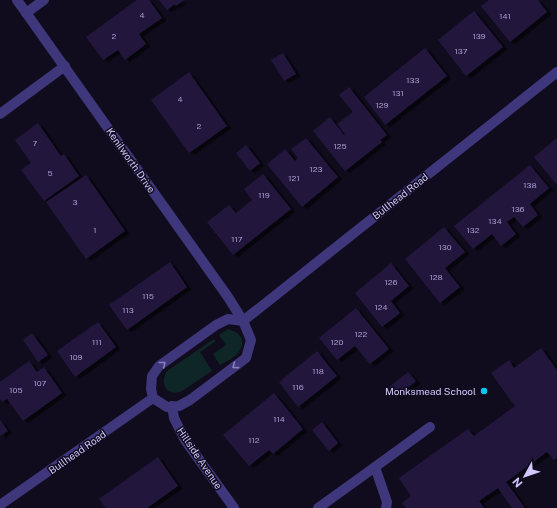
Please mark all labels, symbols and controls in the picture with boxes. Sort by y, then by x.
house number: 4 [139,10,145,20]
house number: 141 [499,11,511,21]
house number: 2 [112,31,117,41]
house number: 139 [472,31,486,41]
house number: 137 [455,46,468,56]
house number: 133 [406,75,420,85]
house number: 131 [392,88,404,98]
house number: 4 [177,94,183,104]
house number: 129 [375,100,389,110]
house number: 2 [197,121,202,131]
street label: Kenilworth Drive [104,125,158,195]
house number: 7 [33,138,38,148]
house number: 125 [333,141,347,151]
house number: 123 [309,164,323,174]
house number: 5 [47,168,53,178]
street label: Bullhead Road [370,171,430,221]
house number: 121 [288,173,300,183]
house number: 138 [523,180,537,190]
house number: 119 [258,190,270,200]
house number: 3 [72,197,78,207]
house number: 136 [511,204,525,214]
house number: 134 [488,216,502,226]
house number: 1 [93,225,97,235]
house number: 132 [466,225,480,235]
house number: 117 [231,234,243,244]
house number: 130 [438,242,452,252]
house number: 128 [429,272,443,282]
house number: 126 [384,277,398,287]
house number: 115 [142,291,154,301]
house number: 124 [374,302,388,312]
house number: 113 [122,305,134,315]
house number: 122 [355,329,368,339]
house number: 111 [92,337,102,347]
house number: 120 [331,337,344,347]
house number: 109 [69,352,83,362]
one-way arrow [233,361,240,368]
one-way arrow [158,362,165,369]
house number: 118 [312,366,324,376]
house number: 107 [34,378,47,388]
house number: 116 [292,382,304,392]
house number: 105 [9,385,23,395]
place label: Monksmead School [385,385,476,397]
marker: Monksmead School [479,386,489,396]
house number: 114 [273,414,285,424]
street label: Hillside Avenue [175,425,225,491]
street label: Bullhead Road [46,428,108,476]
house number: 112 [248,435,260,445]
north arrow [505,456,545,496]
text: N [510,475,525,490]

